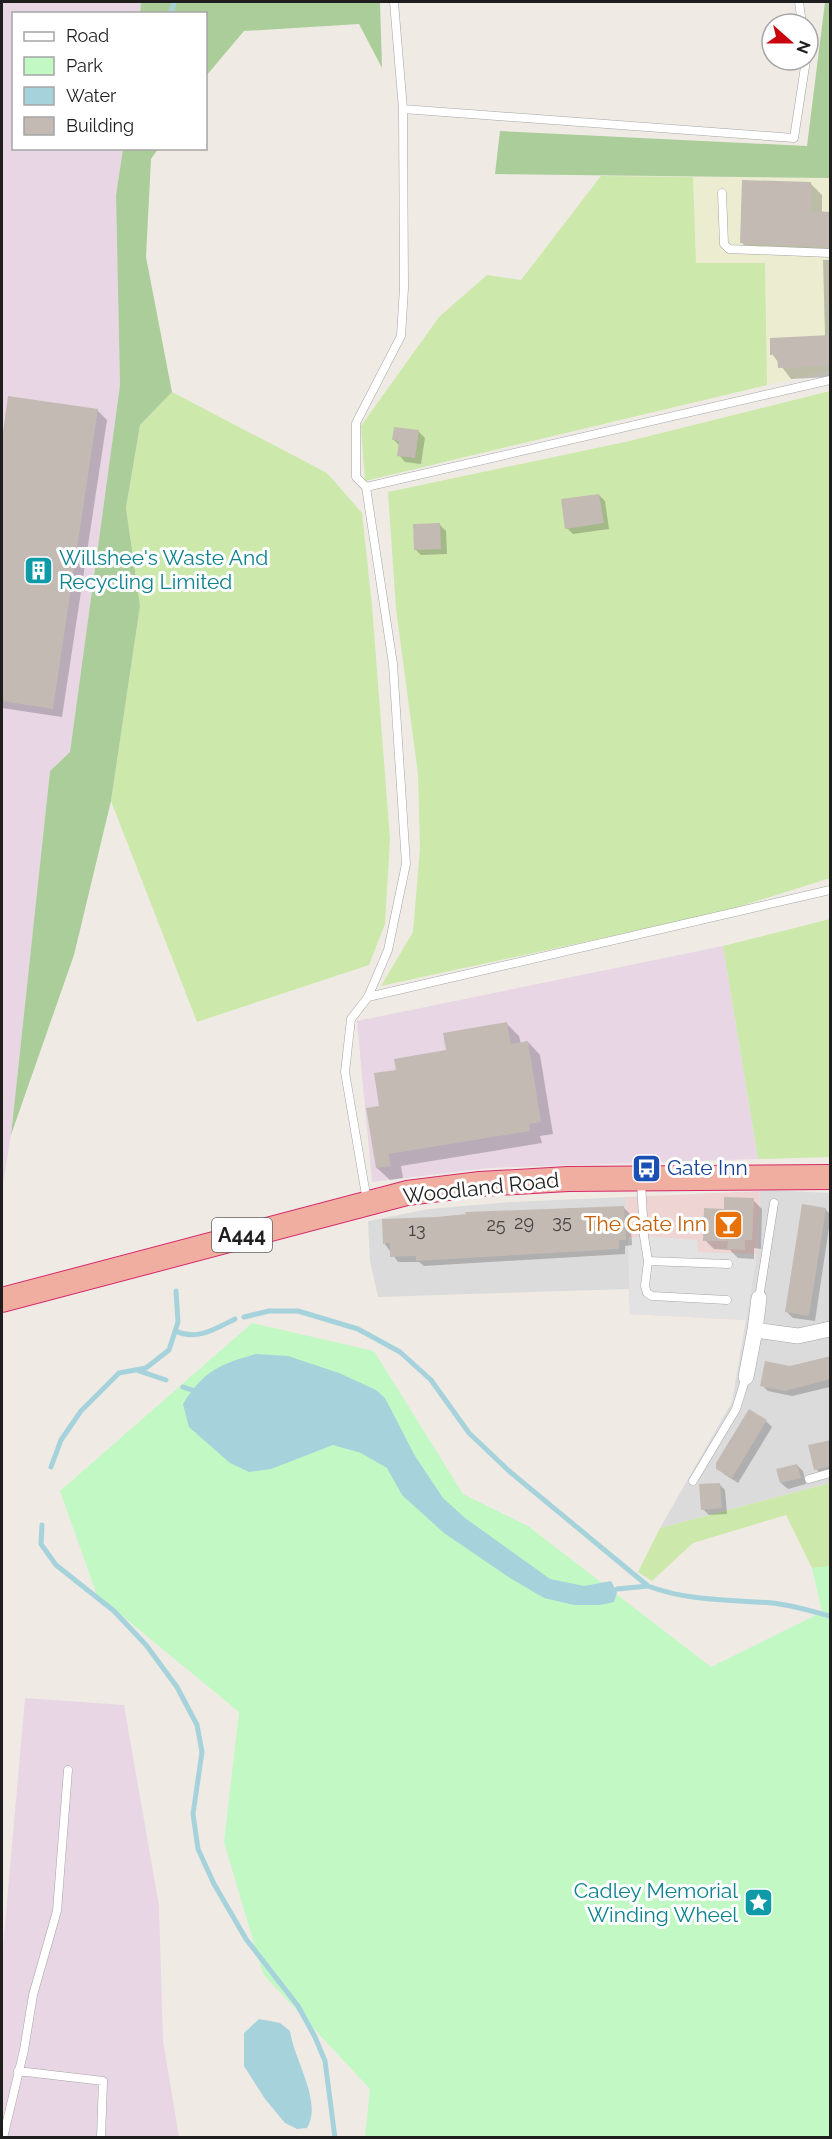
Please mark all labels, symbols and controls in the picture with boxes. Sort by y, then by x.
legend [12,12,207,150]
north arrow [760,12,820,72]
text: Road [66,25,109,46]
text: N [792,38,815,56]
text: Park [66,55,103,76]
text: Water [66,85,117,106]
text: Building [66,115,134,136]
place label: Willshee's Waste And Recycling Limited [59,545,268,594]
building icon: Willshee's Waste And Recycling Limited [22,554,54,586]
bus stop icon: Gate Inn [630,1152,662,1184]
place label: Gate Inn [667,1155,748,1180]
street label: Woodland Road [402,1167,560,1208]
bar icon: The Gate Inn [712,1208,744,1240]
house number: 35 [552,1211,572,1232]
place label: The Gate Inn [584,1211,707,1236]
house number: 29 [514,1212,534,1233]
house number: 25 [486,1214,506,1235]
road number: A444 [212,1218,272,1252]
house number: 13 [408,1219,426,1240]
place label: Cadley Memorial Winding Wheel [574,1878,738,1927]
place icon: Cadley Memorial Winding Wheel [743,1887,775,1919]

